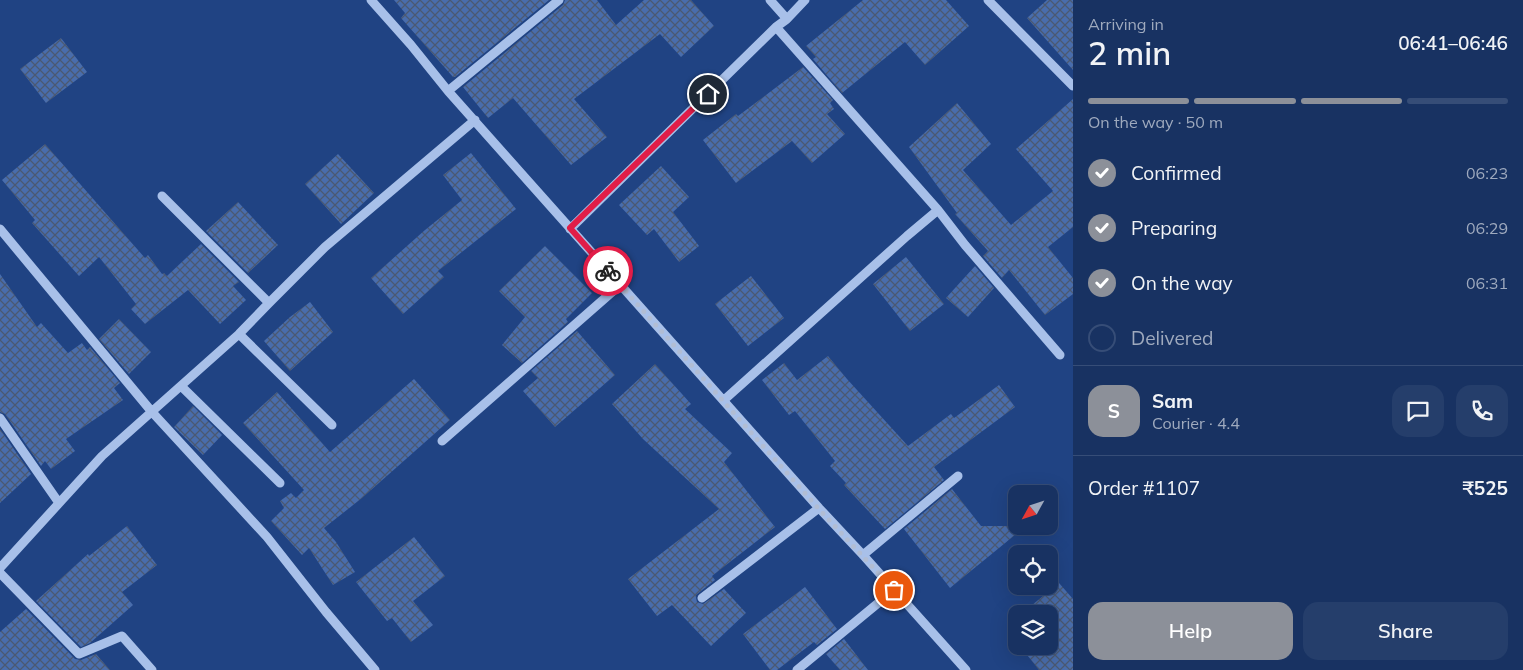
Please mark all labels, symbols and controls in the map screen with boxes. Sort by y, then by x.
text: Arriving in [1088,14,1164,34]
text: 06:41–06:46 [1398,31,1508,55]
text: 2 min [1088,33,1171,73]
pin [687,73,729,115]
icon: home [694,80,722,108]
text: On the way · 50 m [1088,112,1223,132]
icon: check [1088,159,1116,187]
text: Confirmed [1131,161,1222,185]
text: 06:23 [1466,163,1508,183]
icon: check [1088,214,1116,242]
text: Preparing [1131,216,1217,240]
text: 06:29 [1466,218,1508,238]
courier [583,246,633,296]
icon: bike [594,257,622,285]
icon: check [1088,269,1116,297]
text: On the way [1131,271,1233,295]
text: 06:31 [1466,273,1508,293]
text: Delivered [1131,326,1213,350]
button: chat [1392,385,1444,437]
button: phone [1456,385,1508,437]
text: Sam [1152,389,1193,413]
text: S [1108,399,1120,423]
text: Courier · 4.4 [1152,413,1240,433]
text: Order #1107 [1088,476,1200,500]
text: ₹525 [1462,476,1508,500]
north arrow [1008,485,1058,535]
map controls [1008,485,1058,655]
button: locate [1008,545,1058,595]
pin [873,569,915,611]
icon: bag [880,576,908,604]
button: Help [1088,602,1293,660]
button: Share [1303,602,1508,660]
button: layers [1008,605,1058,655]

